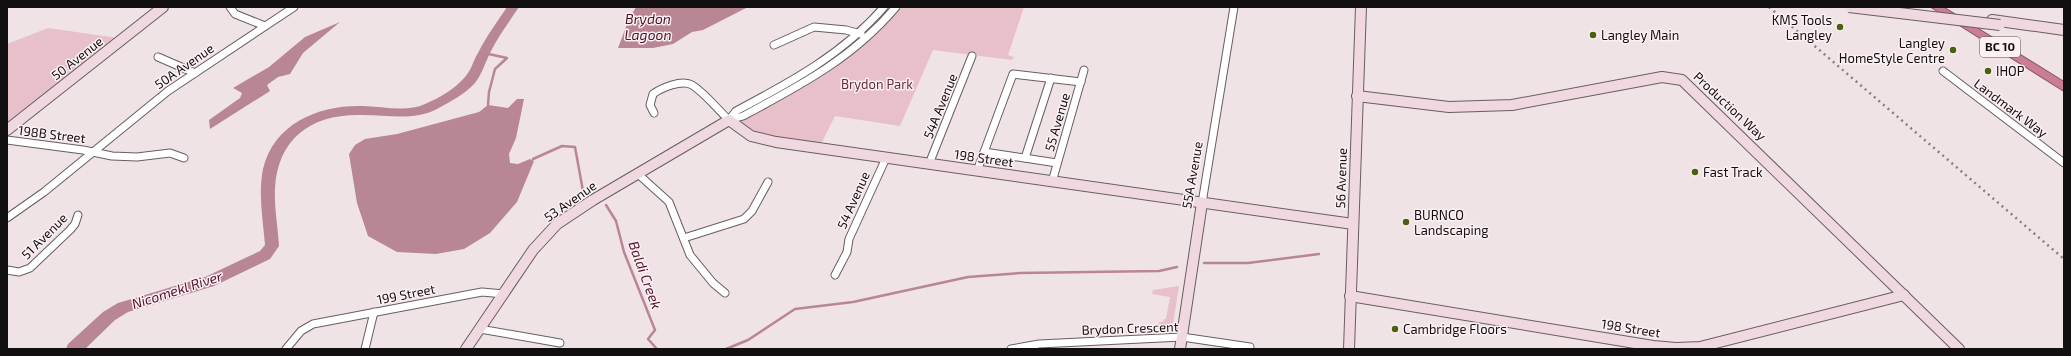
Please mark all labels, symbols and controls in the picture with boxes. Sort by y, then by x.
water label: Brydon Lagoon [624,10,672,43]
place label: KMS Tools Langley [1772,12,1832,43]
marker: KMS Tools Langley [1835,22,1845,32]
place label: Langley Main [1601,27,1679,43]
marker: Langley Main [1588,30,1598,40]
street label: 50 Avenue [48,33,106,83]
place label: Langley HomeStyle Centre [1839,35,1945,66]
road number: BC 10 [1980,37,2020,57]
street label: 50A Avenue [151,40,217,92]
marker: Langley HomeStyle Centre [1948,45,1958,55]
place label: IHOP [1996,63,2025,79]
marker: IHOP [1983,66,1993,76]
street label: Production Way [1690,68,1770,144]
street label: 54A Avenue [920,71,960,141]
street label: Landmark Way [1971,75,2051,141]
park label: Brydon Park [841,76,913,92]
street label: 55 Avenue [1041,91,1073,153]
street label: 198B Street [17,122,87,146]
street label: 55A Avenue [1178,140,1206,210]
street label: 198 Street [953,146,1015,170]
street label: 56 Avenue [1332,147,1350,209]
place label: Fast Track [1703,164,1763,180]
marker: Fast Track [1690,167,1700,177]
street label: 54 Avenue [833,169,873,231]
street label: 53 Avenue [541,177,599,225]
place label: BURNCO Landscaping [1414,207,1489,238]
street label: 51 Avenue [18,210,70,262]
marker: BURNCO Landscaping [1401,217,1411,227]
water label: Baldi Creek [625,239,666,311]
water label: Nicomekl River [129,267,225,312]
street label: 199 Street [375,281,437,307]
street label: 198 Street [1600,315,1662,341]
street label: Brydon Crescent [1081,318,1179,338]
place label: Cambridge Floors [1403,321,1507,337]
marker: Cambridge Floors [1390,324,1400,334]

